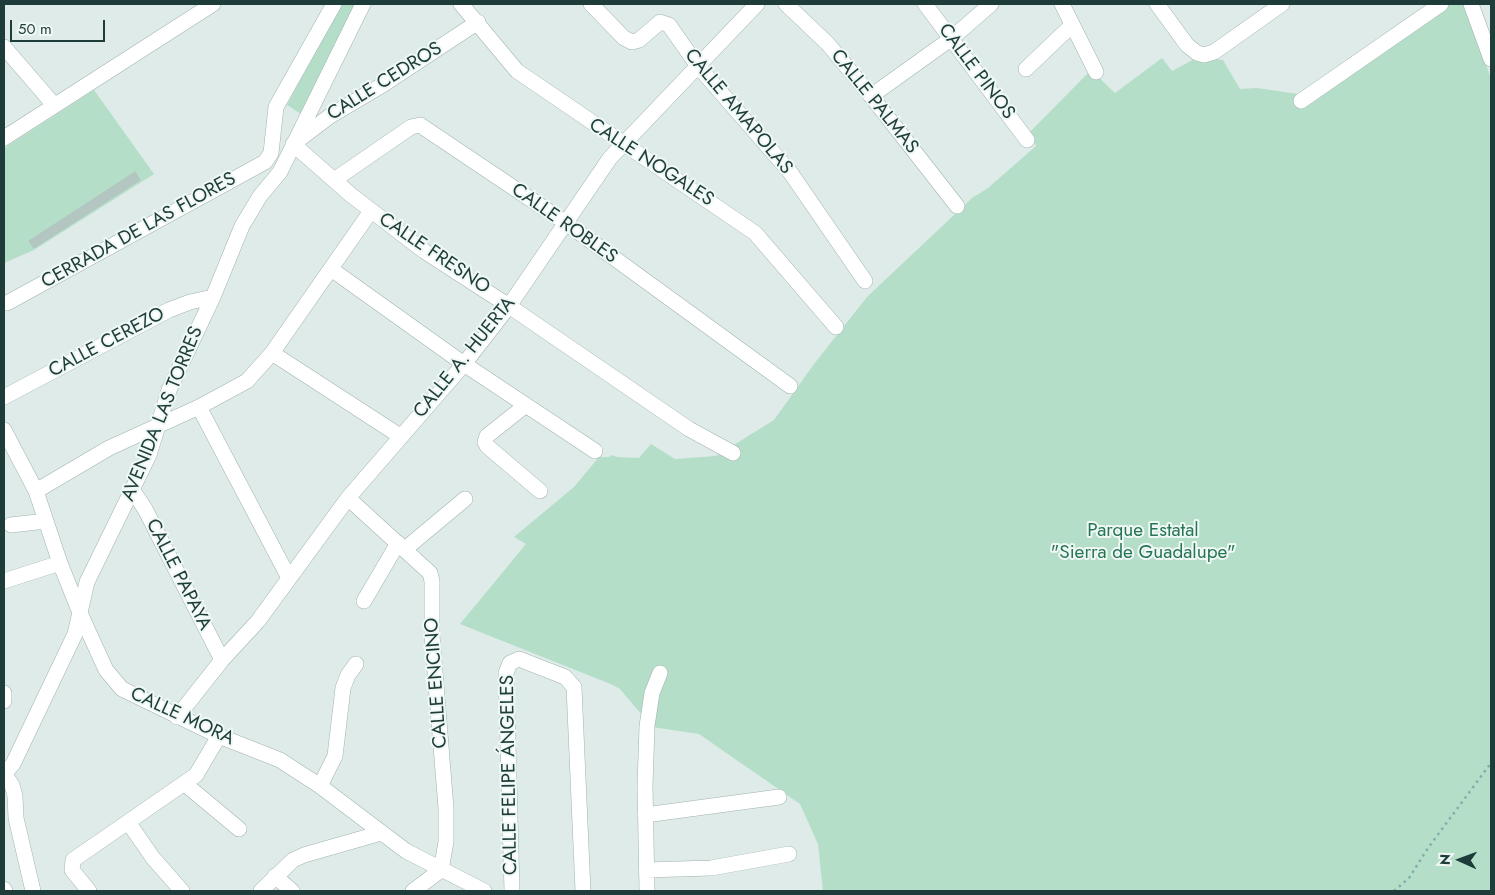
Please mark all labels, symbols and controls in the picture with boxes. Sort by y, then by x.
scale bar [12,10,108,42]
text: 50 m [18,18,52,40]
street label: CALLE PINOS [933,20,1019,124]
street label: CALLE CEDROS [323,38,447,126]
street label: CALLE AMAPOLAS [679,45,797,179]
street label: CALLE PALMAS [825,45,923,159]
street label: CALLE NOGALES [584,114,718,212]
street label: CERRADA DE LAS FLORES [38,168,240,294]
street label: CALLE ROBLES [507,179,621,269]
street label: CALLE FRESNO [374,208,494,300]
street label: CALLE A. HUERTA [409,293,521,423]
street label: CALLE CEREZO [45,303,169,383]
street label: AVENIDA LAS TORRES [118,323,208,505]
street label: CALLE PAPAYA [140,516,216,634]
park label: Parque Estatal "Sierra de Guadalupe" [1050,520,1236,564]
street label: CALLE ENCINO [421,617,453,749]
street label: CALLE FELIPE ÁNGELES [497,675,523,875]
street label: CALLE MORA [126,683,238,751]
north arrow [1435,835,1485,885]
text: N [1435,854,1455,865]

